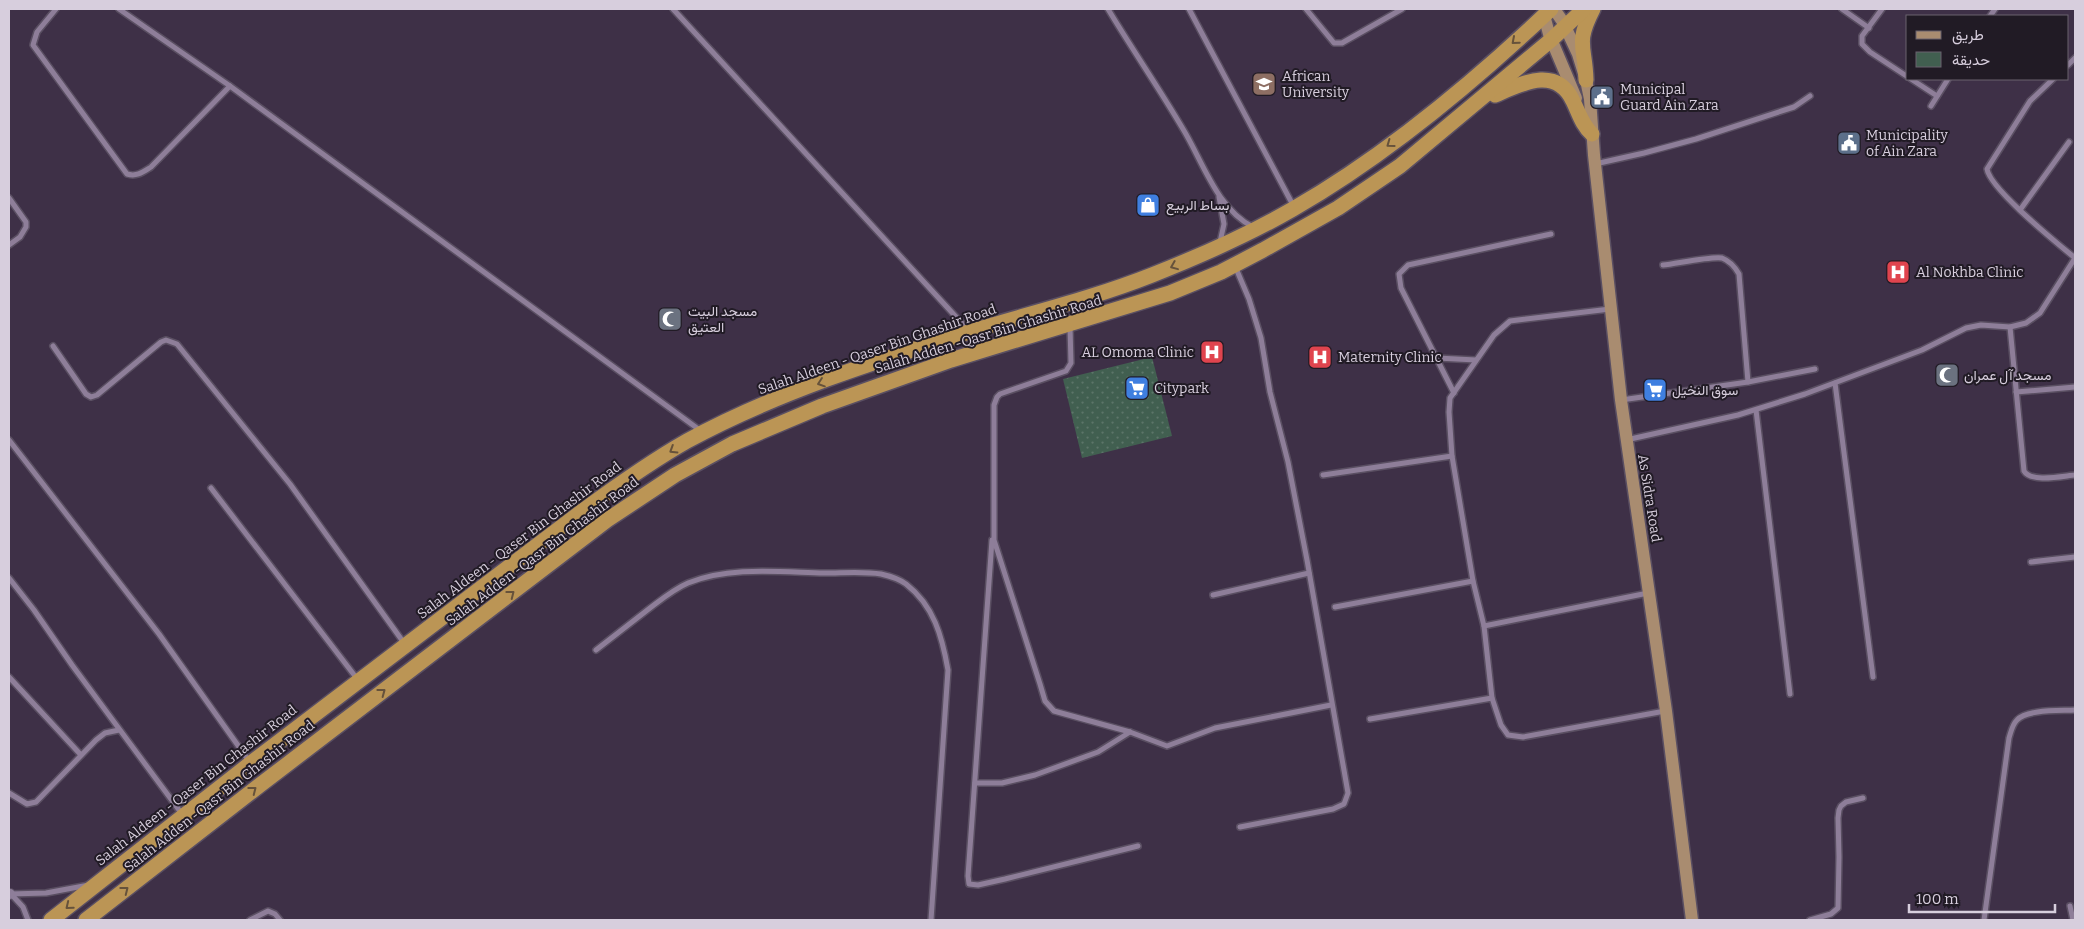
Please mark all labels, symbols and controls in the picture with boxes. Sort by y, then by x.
legend [1906,15,2069,80]
text: طريق [1952,26,1984,45]
one-way arrow [1512,35,1521,44]
text: حديقة [1952,51,1990,69]
place label: African University [1282,68,1350,101]
school or university icon: African University [1251,71,1277,97]
place label: Municipal Guard Ain Zara [1620,81,1719,114]
public building icon: Municipal Guard Ain Zara [1589,84,1615,110]
place label: Municipality of Ain Zara [1866,127,1948,160]
public building icon: Municipality of Ain Zara [1836,130,1862,156]
one-way arrow [1387,139,1396,147]
shop icon: بساط الربيع [1135,192,1161,218]
place label: بساط الربيع [1166,197,1230,216]
hospital icon: Al Nokhba Clinic [1885,259,1911,285]
one-way arrow [1170,260,1179,270]
place label: Al Nokhba Clinic [1916,264,2024,281]
street label: Salah Adden -Qasr Bin Ghashir Road [872,292,1104,377]
street label: Salah Aldeen - Qaser Bin Ghashir Road [756,301,999,398]
place label: مسجد البيت العتيق [688,303,757,336]
mosque icon: مسجد البيت العتيق [657,306,683,332]
hospital icon: AL Omoma Clinic [1199,339,1225,365]
place label: AL Omoma Clinic [1081,344,1194,361]
hospital icon: Maternity Clinic [1307,344,1333,370]
place label: Maternity Clinic [1338,349,1442,366]
mosque icon: مسجد آل عمران [1934,362,1960,388]
place label: مسجد آل عمران [1964,367,2052,385]
supermarket icon: Citypark [1124,375,1150,401]
one-way arrow [817,377,825,387]
supermarket icon: سوق النخيل [1642,377,1668,403]
place label: Citypark [1154,380,1209,397]
place label: سوق النخيل [1672,382,1738,399]
one-way arrow [670,444,679,453]
street label: As Sidra Road [1634,453,1665,543]
street label: Salah Aldeen - Qaser Bin Ghashir Road [414,458,625,623]
street label: Salah Adden -Qasr Bin Ghashir Road [443,473,642,629]
one-way arrow [505,591,514,599]
one-way arrow [376,689,386,698]
street label: Salah Aldeen - Qaser Bin Ghashir Road [92,701,300,869]
street label: Salah Adden -Qasr Bin Ghashir Road [121,717,318,876]
one-way arrow [247,788,256,796]
scale bar [1909,882,2055,914]
one-way arrow [119,888,128,896]
text: 100 m [1916,890,1959,908]
one-way arrow [65,900,74,909]

